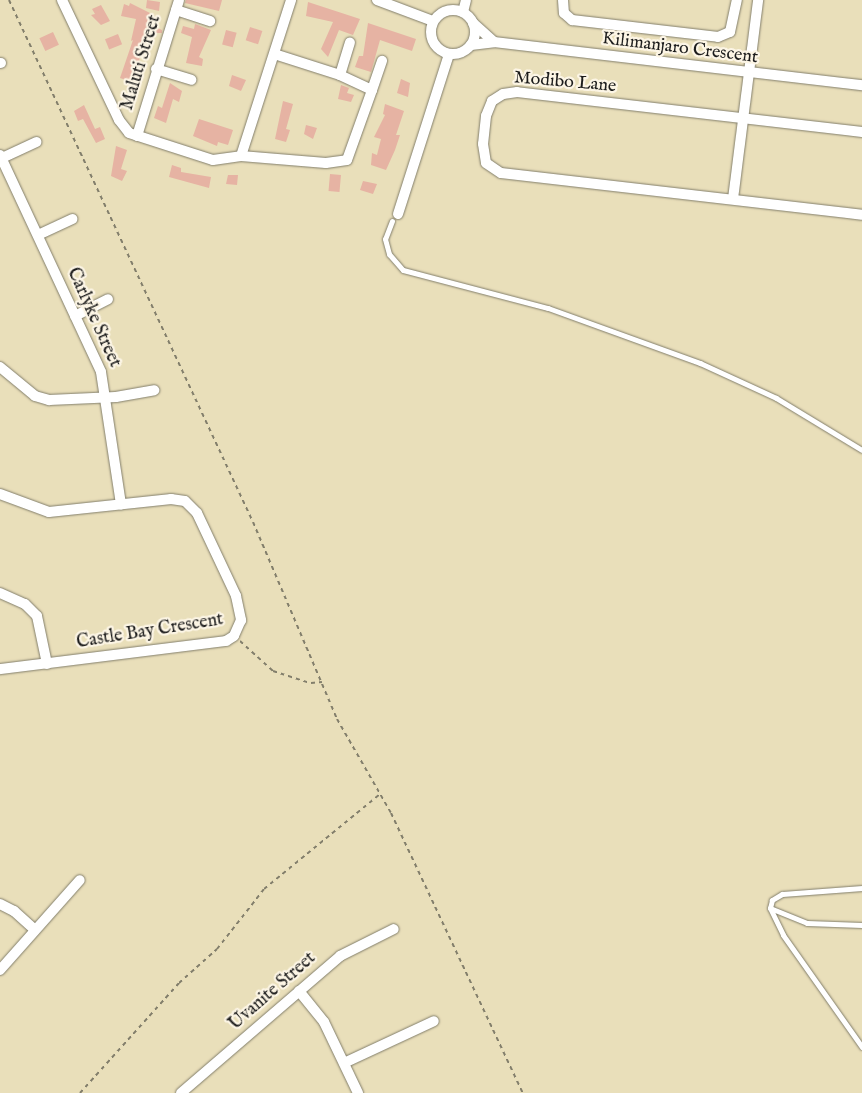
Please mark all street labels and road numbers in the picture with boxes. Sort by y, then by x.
street label: Maluti Street [117,13,167,113]
street label: Kilimanjaro Crescent [601,29,759,69]
street label: Modibo Lane [513,68,617,98]
street label: Carlyke Street [61,265,125,371]
street label: Castle Bay Crescent [75,610,225,654]
street label: Uvanite Street [225,948,321,1036]

